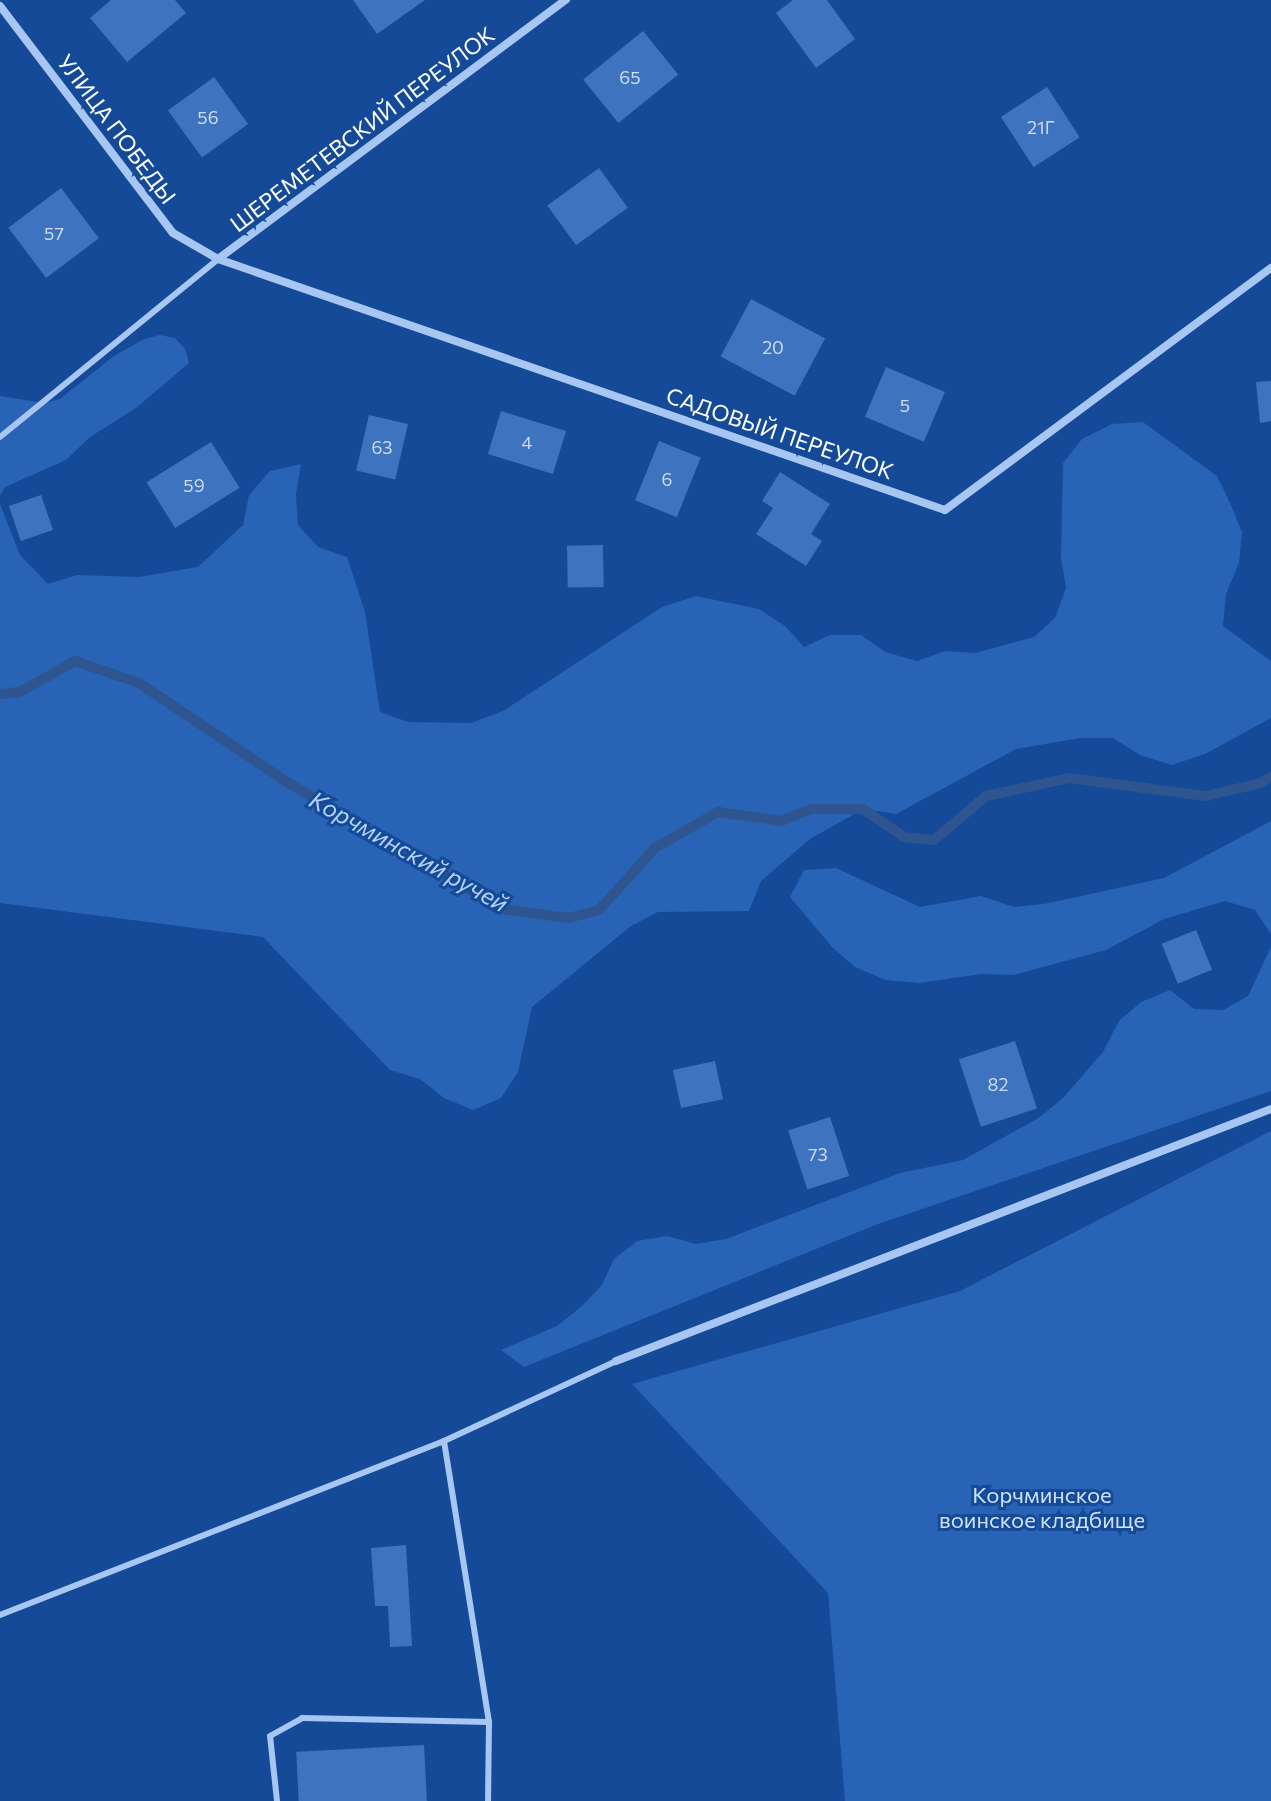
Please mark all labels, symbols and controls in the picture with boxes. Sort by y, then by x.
street label: ШЕРЕМЕТЕВСКИЙ ПЕРЕУЛОК [225,21,499,237]
street label: УЛИЦА ПОБЕДЫ [52,49,182,209]
house number: 65 [619,66,641,88]
house number: 56 [197,106,219,128]
house number: 21Г [1027,116,1055,138]
house number: 57 [44,222,64,244]
house number: 20 [762,336,784,358]
street label: САДОВЫЙ ПЕРЕУЛОК [663,382,897,484]
house number: 5 [900,394,910,416]
house number: 4 [522,431,532,453]
house number: 63 [371,436,393,458]
house number: 6 [662,468,672,490]
house number: 59 [183,474,205,496]
water label: Корчминский ручей [305,784,513,918]
house number: 82 [988,1073,1008,1095]
house number: 73 [808,1143,828,1165]
park label: Корчминское воинское кладбище [939,1481,1145,1532]

